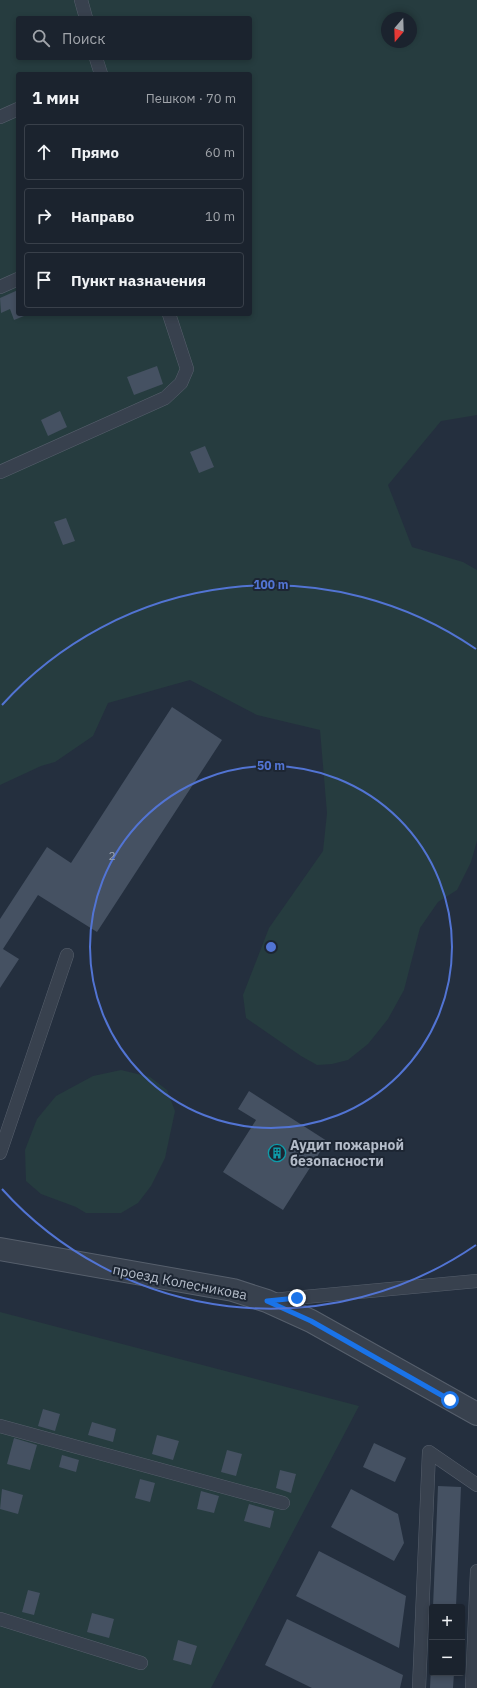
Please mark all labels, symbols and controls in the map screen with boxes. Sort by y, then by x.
north arrow [381,12,417,48]
search box [16,16,252,60]
icon: search [30,27,52,49]
text: Поиск [62,29,105,48]
text: 1 мин [32,87,79,109]
text: Пешком · 70 m [146,90,236,107]
icon: ahead [33,141,55,163]
text: Прямо [71,143,119,162]
text: 60 m [205,144,235,161]
icon: right [33,205,55,227]
text: Направо [71,207,134,226]
text: 10 m [205,208,235,225]
icon: arrive [33,269,55,291]
text: Пункт назначения [71,271,206,290]
text: 100 m [253,577,289,592]
text: 50 m [257,758,285,773]
house number: 2 [108,848,116,863]
centre of rings [264,940,278,954]
place label: Аудит пожарной безопасности [290,1136,404,1170]
building icon: Аудит пожарной безопасности [267,1143,287,1163]
street label: проезд Колесникова [111,1260,249,1304]
route end [288,1289,306,1307]
route start [441,1391,459,1409]
map controls [429,1604,465,1676]
button: + [429,1604,465,1640]
button: − [429,1640,465,1676]

